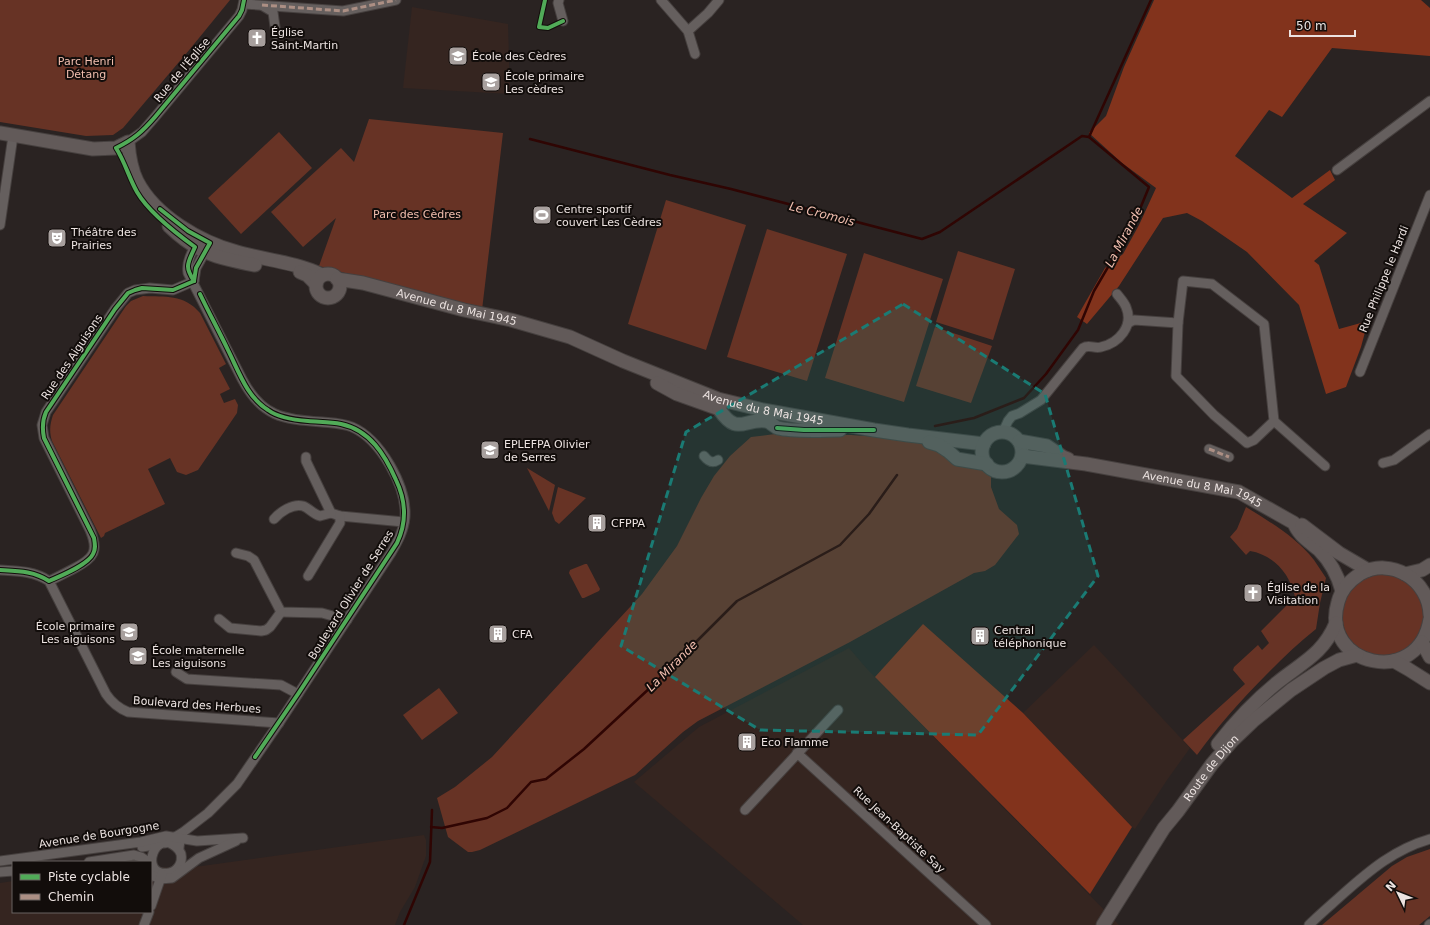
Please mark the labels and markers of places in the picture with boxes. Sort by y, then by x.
place label: Église Saint-Martin [271,26,338,52]
church icon: Église Saint-Martin [246,27,268,49]
school or university icon: École des Cèdres [447,45,469,67]
place label: École des Cèdres [472,50,567,63]
place label: École primaire Les cèdres [505,70,584,96]
school or university icon: École primaire Les cèdres [480,71,502,93]
place label: Centre sportif couvert Les Cèdres [556,203,662,229]
sports icon: Centre sportif couvert Les Cèdres [531,204,553,226]
place label: Théâtre des Prairies [70,226,137,252]
theatre icon: Théâtre des Prairies [46,227,68,249]
place label: EPLEFPA Olivier de Serres [504,438,590,464]
school or university icon: EPLEFPA Olivier de Serres [479,439,501,461]
building icon: CFPPA [586,512,608,534]
place label: CFPPA [611,517,646,530]
place label: Église de la Visitation [1267,581,1330,607]
church icon: Église de la Visitation [1242,582,1264,604]
place label: École primaire Les aiguisons [36,620,115,646]
school or university icon: École primaire Les aiguisons [118,621,140,643]
building icon: CFA [487,623,509,645]
place label: Central téléphonique [994,624,1067,650]
building icon: Central téléphonique [969,625,991,647]
place label: CFA [512,628,533,641]
place label: École maternelle Les aiguisons [152,644,245,670]
school or university icon: École maternelle Les aiguisons [127,645,149,667]
building icon: Eco Flamme [736,731,758,753]
place label: Eco Flamme [761,736,829,749]

